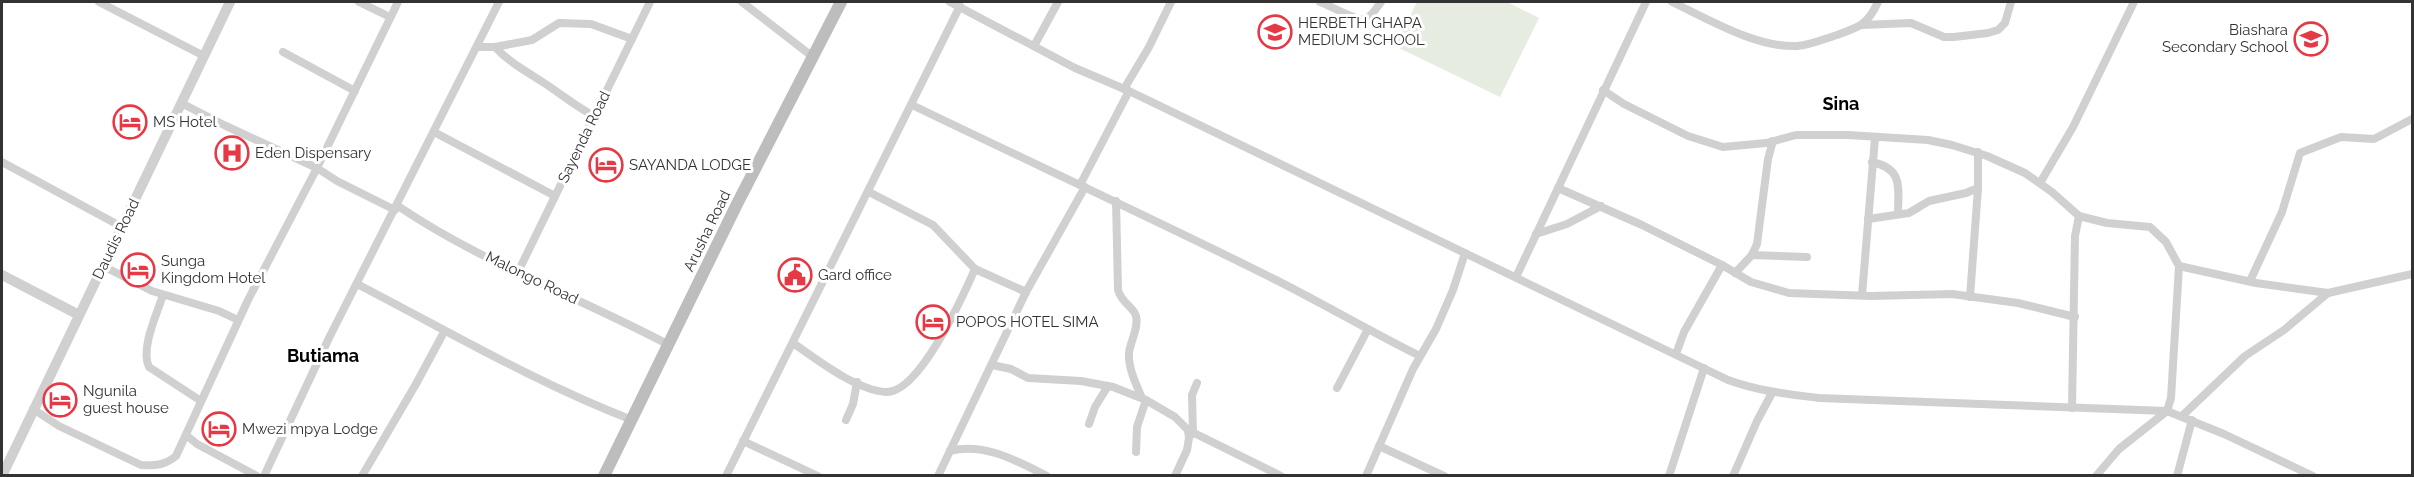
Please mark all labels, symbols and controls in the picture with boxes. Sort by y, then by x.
school or university icon: HERBETH GHAPA MEDIUM SCHOOL [1257,14,1293,50]
place label: HERBETH GHAPA MEDIUM SCHOOL [1298,14,1425,49]
place label: Biashara Secondary School [2162,21,2289,56]
school or university icon: Biashara Secondary School [2293,21,2329,57]
street label: Sayenda Road [554,88,614,186]
district label: Sina [1823,93,1859,114]
hotel icon: MS Hotel [112,104,148,140]
place label: MS Hotel [153,113,218,131]
hospital icon: Eden Dispensary [214,135,250,171]
place label: Eden Dispensary [255,144,371,162]
hotel icon: SAYANDA LODGE [588,147,624,183]
place label: SAYANDA LODGE [629,156,751,174]
street label: Arusha Road [680,187,734,275]
street label: Daudis Road [89,196,143,282]
street label: Malongo Road [483,248,581,308]
hotel icon: Sunga Kingdom Hotel [120,252,156,288]
place label: Sunga Kingdom Hotel [161,252,266,287]
public building icon: Gard office [777,257,813,293]
place label: Gard office [818,266,892,284]
hotel icon: POPOS HOTEL SIMA [915,304,951,340]
place label: POPOS HOTEL SIMA [956,313,1099,331]
district label: Butiama [287,345,359,366]
hotel icon: Ngunila guest house [42,382,78,418]
place label: Ngunila guest house [83,382,169,417]
hotel icon: Mwezi mpya Lodge [201,411,237,447]
place label: Mwezi mpya Lodge [242,420,378,438]

